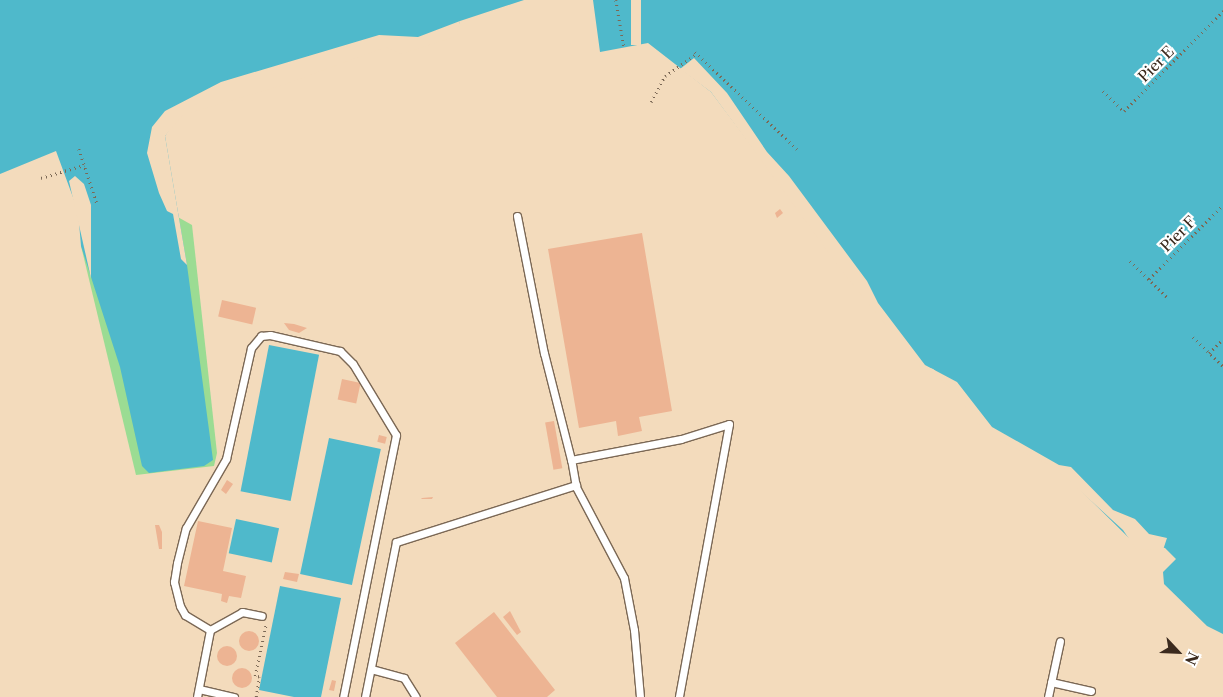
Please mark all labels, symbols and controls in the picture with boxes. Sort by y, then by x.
street label: Pier E [1134,42,1178,86]
street label: Pier F [1156,212,1200,256]
north arrow [1153,627,1203,677]
text: N [1181,649,1202,668]

